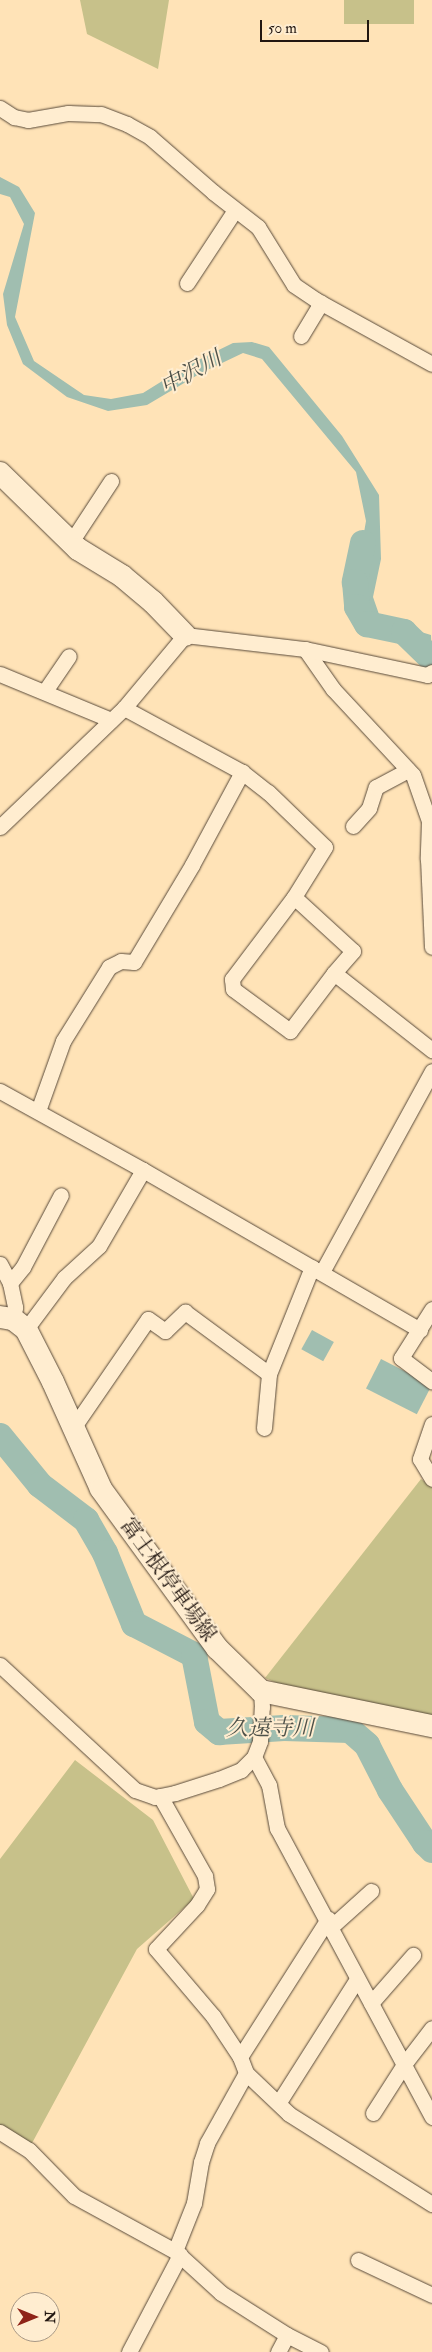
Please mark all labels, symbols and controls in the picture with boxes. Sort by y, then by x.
scale bar [262,10,371,42]
text: 50 m [268,19,297,38]
water label: 中沢川 [156,345,226,401]
street label: 富士根停車場線 [115,1513,221,1647]
water label: 久遠寺川 [226,1716,314,1742]
north arrow [10,2292,60,2342]
text: N [41,2311,58,2323]

